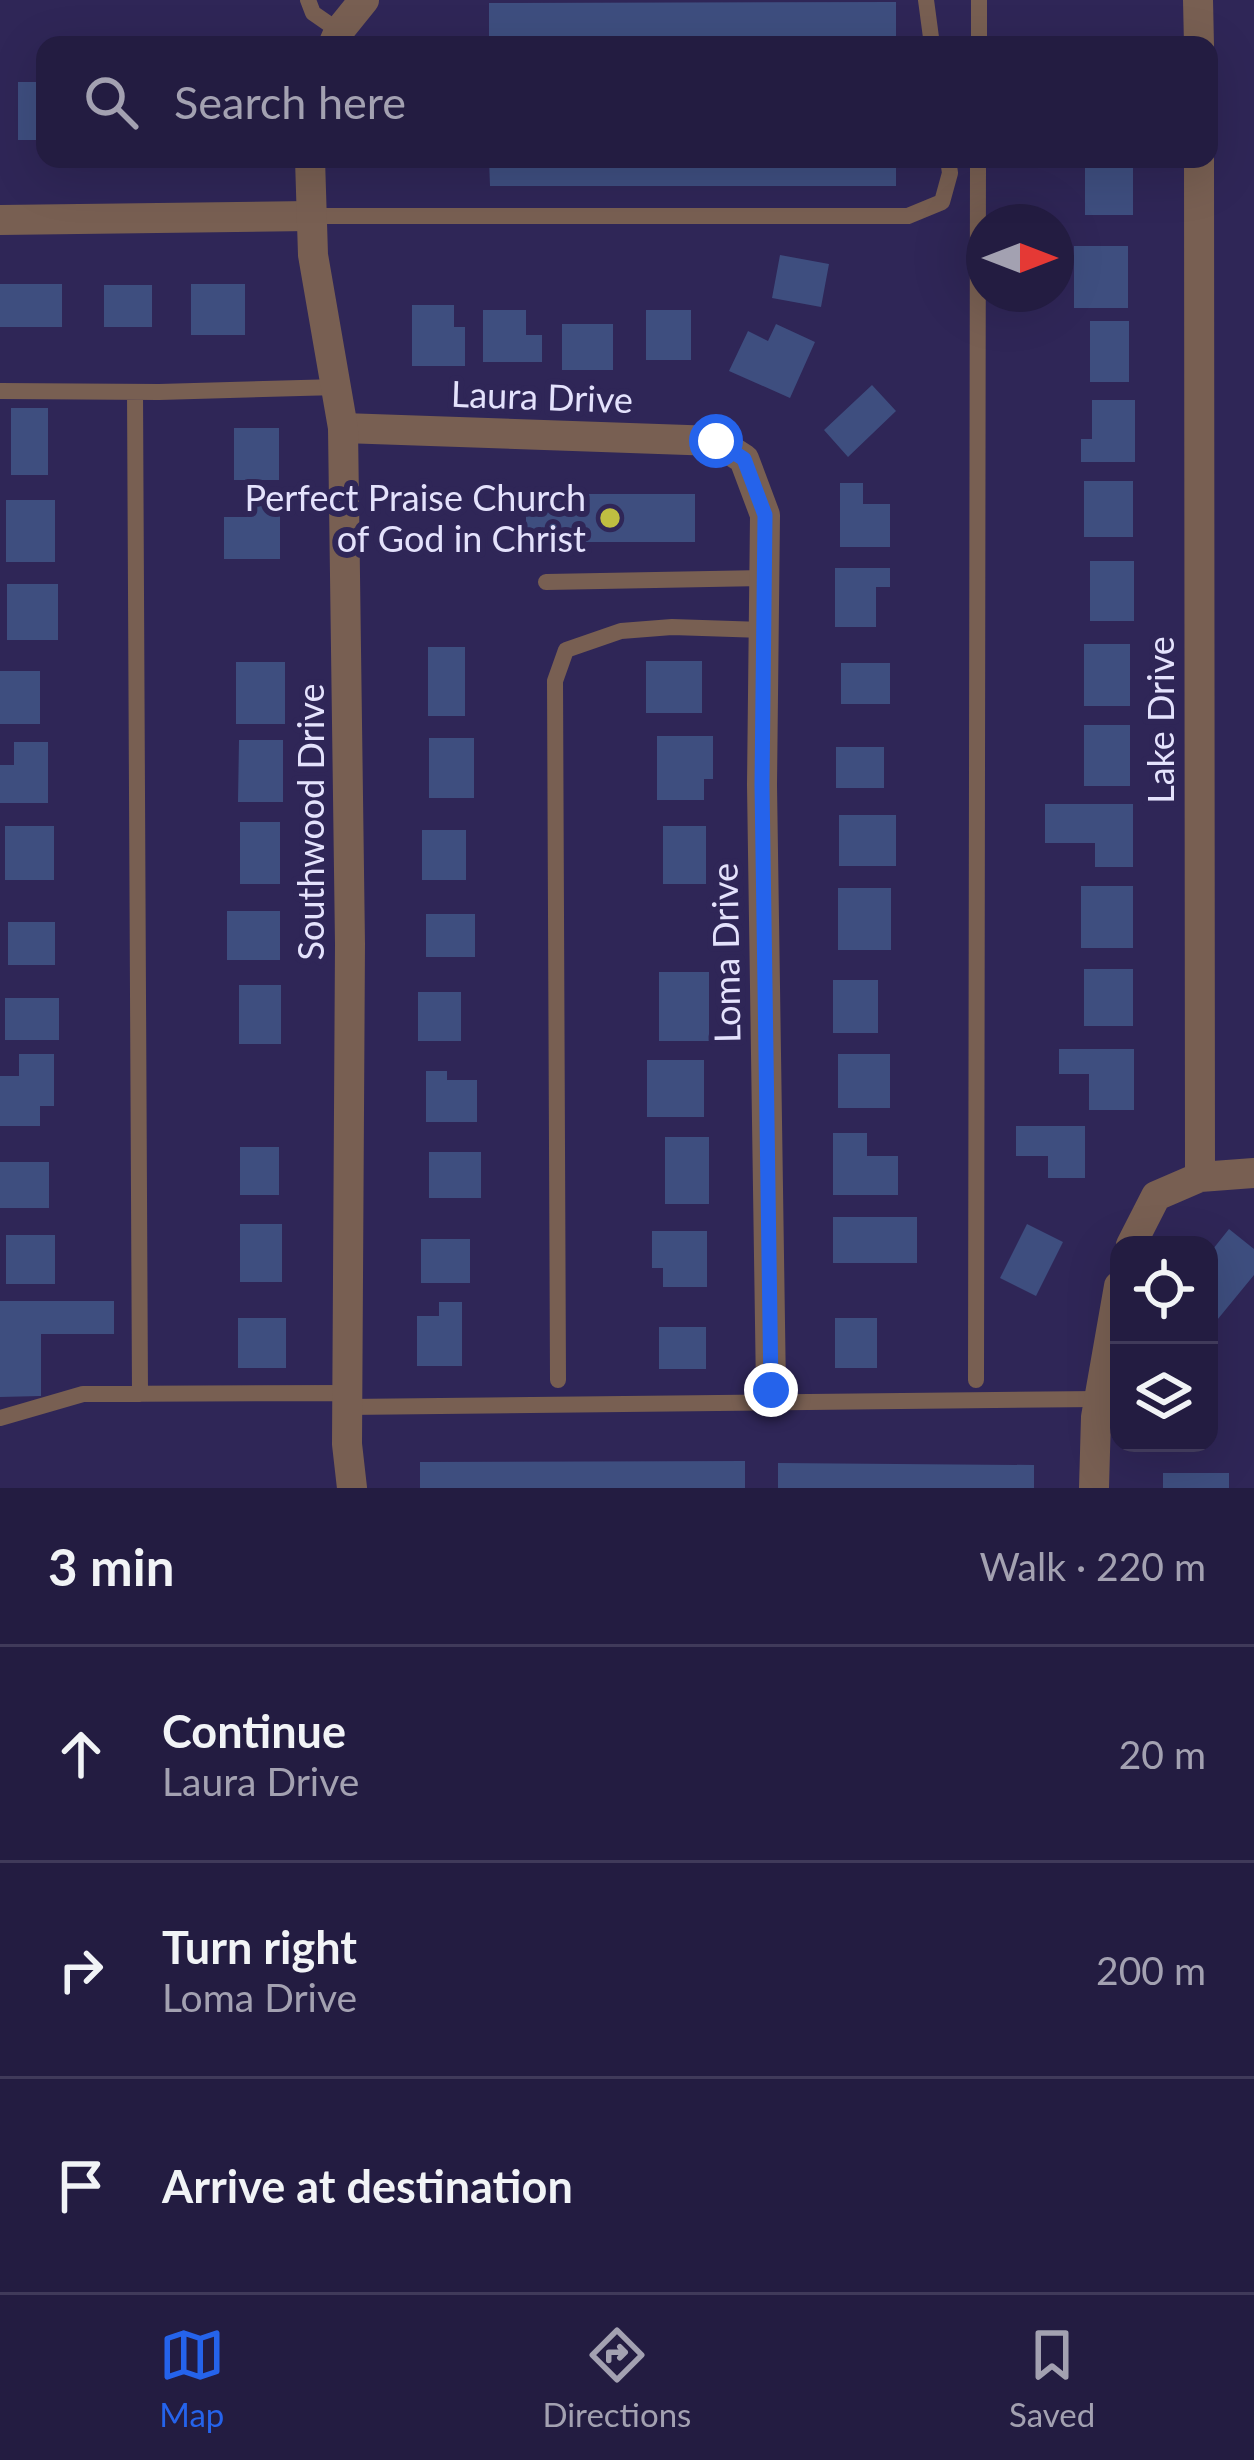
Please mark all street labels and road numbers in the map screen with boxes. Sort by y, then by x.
street label: Laura Drive [450,371,634,421]
street label: Lake Drive [1138,636,1182,804]
street label: Southwood Drive [288,684,332,960]
street label: Loma Drive [701,863,749,1043]

